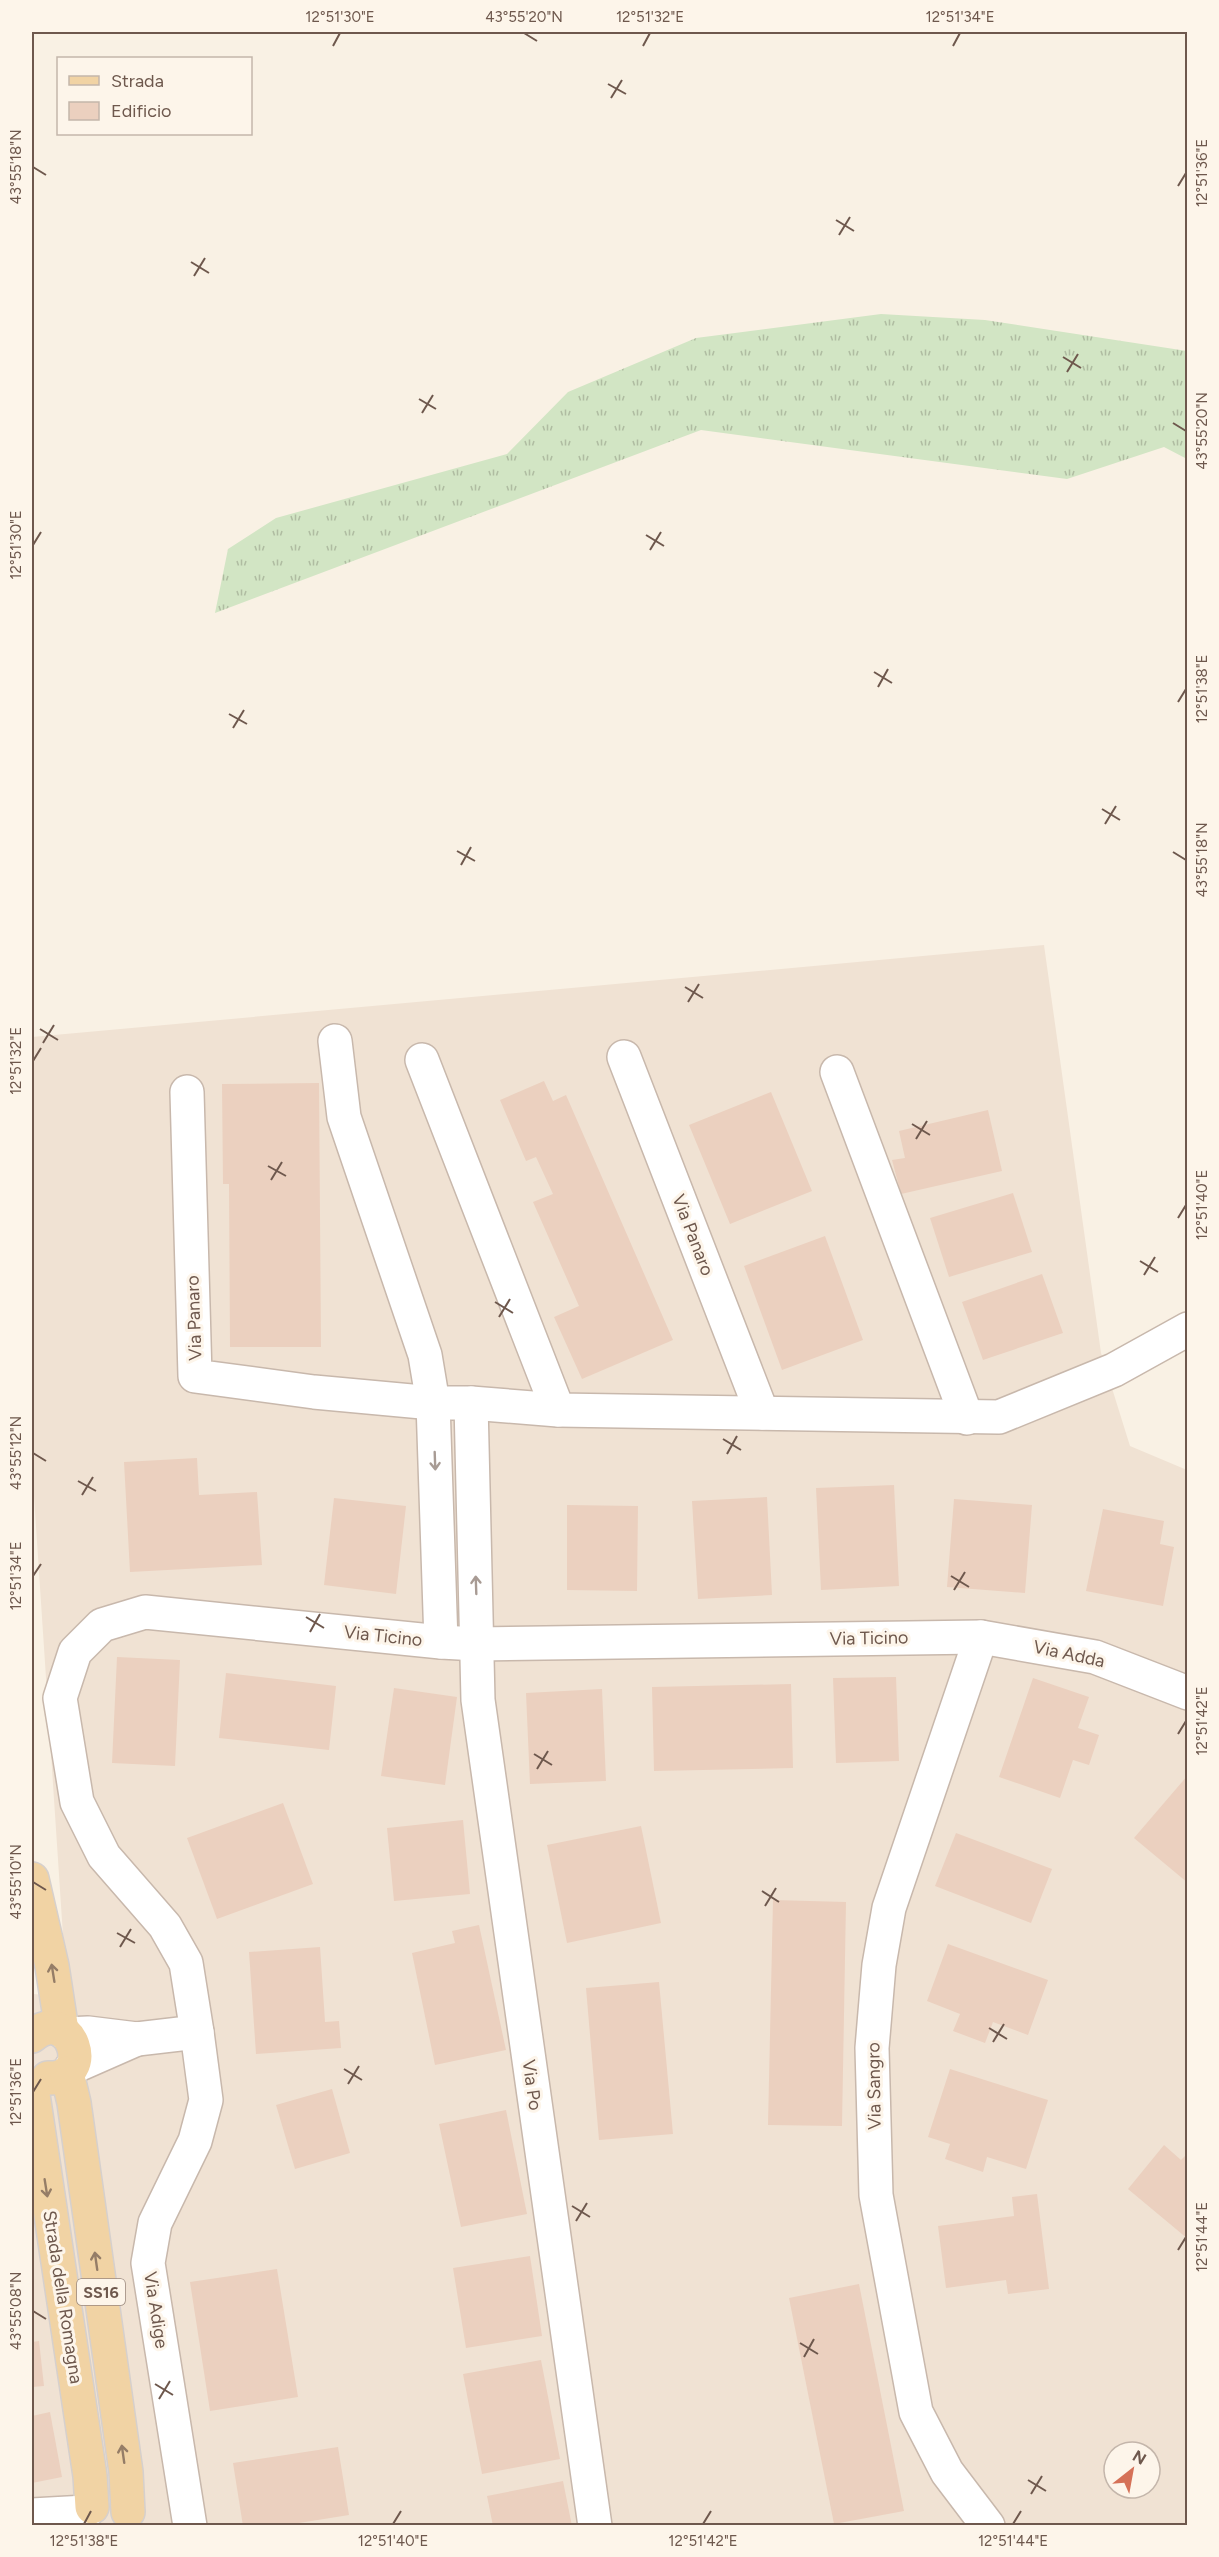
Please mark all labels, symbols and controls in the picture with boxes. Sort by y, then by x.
text: 12°51'30"E [305,8,375,26]
text: 43°55'20"N [485,8,563,26]
text: 12°51'32"E [616,8,684,26]
text: 12°51'34"E [925,8,995,26]
legend [57,57,252,135]
text: Strada [111,70,164,92]
text: Edificio [111,100,172,122]
text: 43°55'18"N [7,129,25,205]
text: 12°51'36"E [1193,139,1211,207]
text: 43°55'20"N [1193,392,1211,470]
text: 12°51'30"E [7,510,25,580]
text: 12°51'38"E [1193,655,1211,724]
text: 43°55'18"N [1193,822,1211,898]
text: 12°51'32"E [7,1027,25,1095]
text: 12°51'40"E [1193,1170,1211,1240]
street label: Via Panaro [667,1191,719,1279]
street label: Via Panaro [182,1275,206,1361]
text: 43°55'12"N [7,1416,25,1490]
one-way arrow [430,1451,441,1471]
text: 12°51'34"E [7,1541,25,1611]
one-way arrow [470,1576,481,1596]
street label: Via Ticino [343,1621,423,1651]
street label: Via Ticino [829,1626,909,1650]
street label: Via Adda [1031,1636,1107,1672]
text: 12°51'42"E [1193,1686,1211,1756]
text: 43°55'10"N [7,1844,25,1920]
one-way arrow [47,1964,58,1983]
street label: Via Sangro [862,2042,886,2130]
text: 12°51'36"E [7,2058,25,2126]
street label: Via Po [518,2058,546,2112]
one-way arrow [41,2177,52,2197]
text: 12°51'44"E [1193,2202,1211,2272]
street label: Strada della Romagna [38,2209,88,2385]
one-way arrow [91,2251,102,2271]
street label: Via Adige [139,2270,173,2350]
text: 43°55'08"N [7,2272,25,2350]
road number: SS16 [77,2279,125,2305]
north arrow [1102,2440,1162,2500]
one-way arrow [118,2444,129,2464]
text: N [1129,2446,1150,2469]
text: 12°51'38"E [50,2532,119,2550]
text: 12°51'40"E [358,2532,428,2550]
text: 12°51'42"E [668,2532,738,2550]
text: 12°51'44"E [978,2532,1048,2550]

